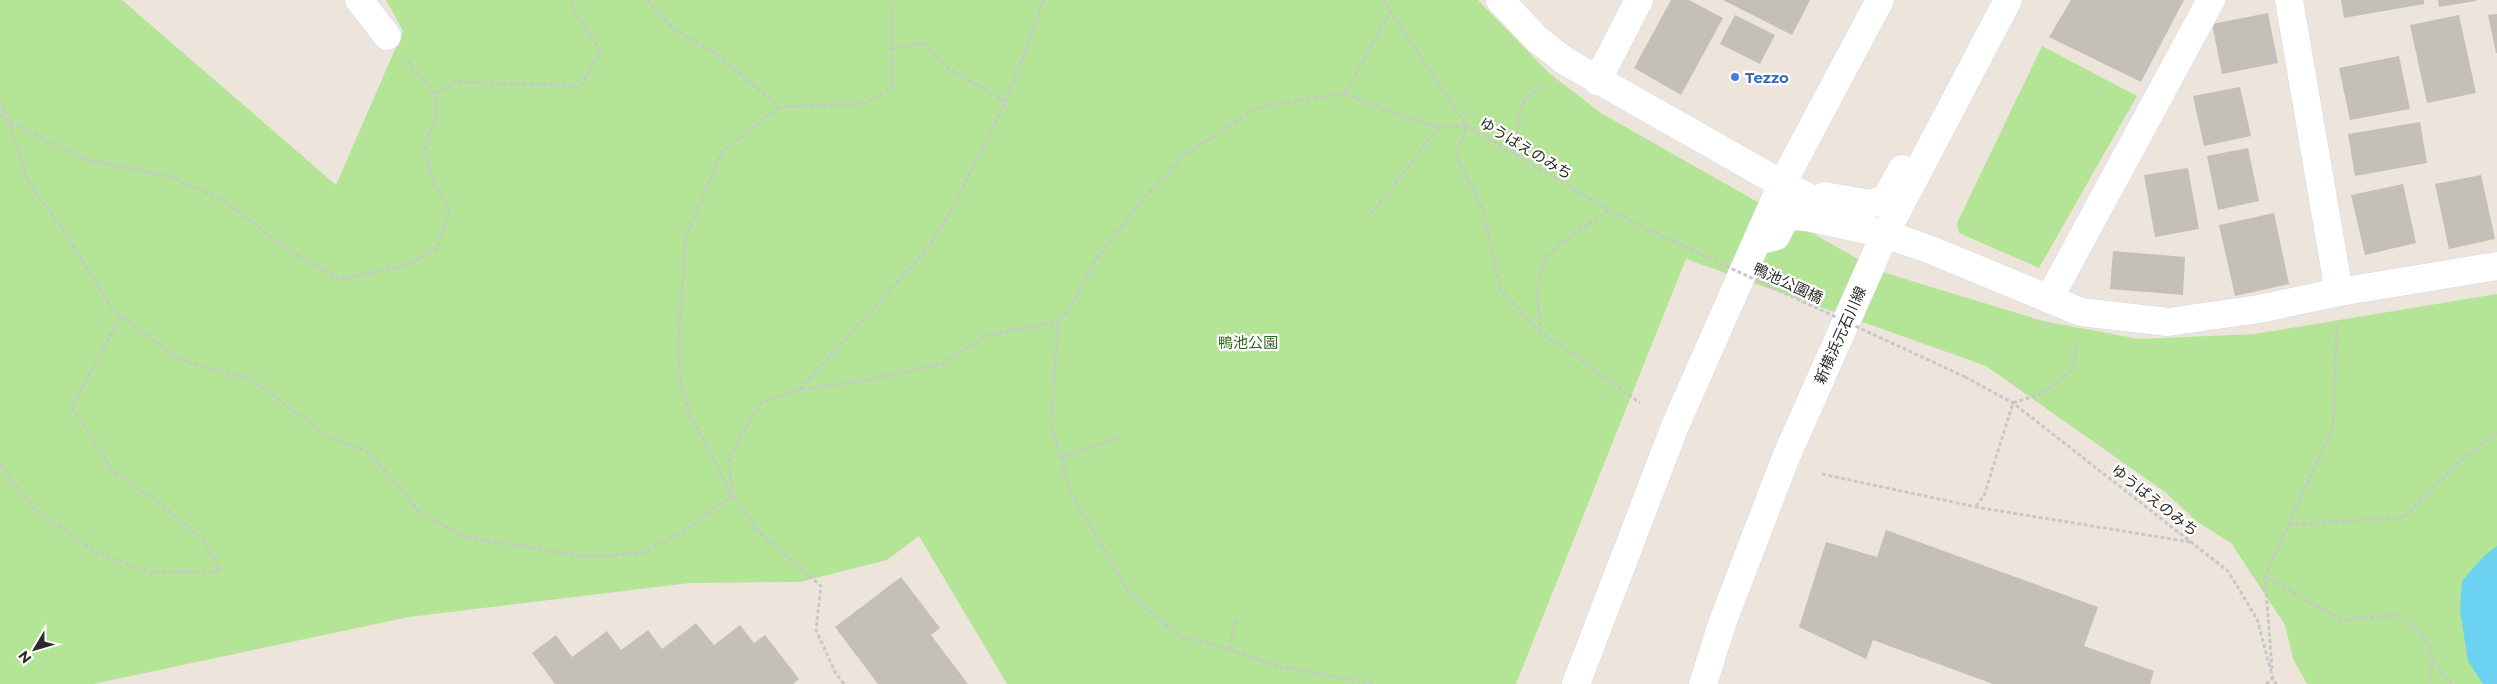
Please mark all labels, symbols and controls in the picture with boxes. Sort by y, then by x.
place label: Tezzo [1745,68,1789,87]
marker: Tezzo [1729,71,1741,83]
street label: ゆうばえのみち [1476,113,1576,183]
street label: 鴨池公園橋 [1750,259,1826,307]
street label: 新横浜元石川線 [1810,283,1870,387]
park label: 鴨池公園 [1218,333,1278,352]
street label: ゆうばえのみち [2108,460,2202,540]
north arrow [10,624,60,674]
text: N [14,647,35,667]

